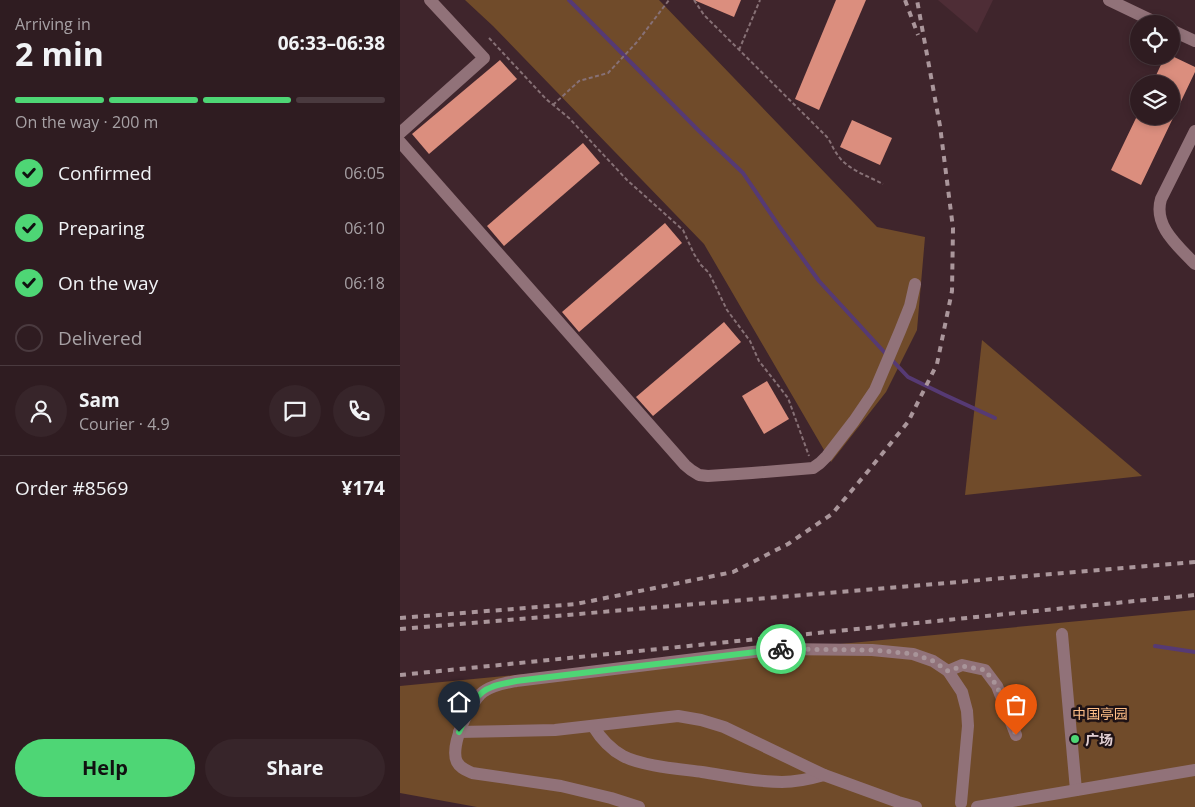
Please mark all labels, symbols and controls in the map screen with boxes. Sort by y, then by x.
text: Arriving in [15,13,91,35]
map controls [1130,15,1180,125]
button: locate [1130,15,1180,65]
text: 06:33–06:38 [278,30,385,56]
text: 2 min [15,32,104,75]
button: layers [1130,75,1180,125]
text: On the way · 200 m [15,111,158,133]
icon: check [15,159,43,187]
text: Confirmed [58,160,152,186]
text: 06:05 [344,162,385,184]
icon: check [15,214,43,242]
text: Preparing [58,215,145,241]
text: 06:10 [344,217,385,239]
icon: check [15,269,43,297]
text: On the way [58,270,158,296]
text: 06:18 [344,272,385,294]
text: Delivered [58,325,142,351]
button: person [15,385,67,437]
button: chat [269,385,321,437]
button: phone [333,385,385,437]
text: Sam [79,387,120,413]
text: Courier · 4.9 [79,413,170,435]
text: Order #8569 [15,475,128,501]
text: ¥174 [342,475,385,501]
courier [756,624,806,674]
icon: bike [767,635,795,663]
pin [438,681,480,732]
pin [995,684,1037,735]
icon: home [445,688,473,716]
icon: bag [1002,691,1030,719]
park label: 中国亭园 [1072,704,1128,723]
place label: 广场 [1085,730,1113,749]
marker: 广场 [1069,733,1081,745]
button: Help [15,739,195,797]
button: Share [205,739,385,797]

